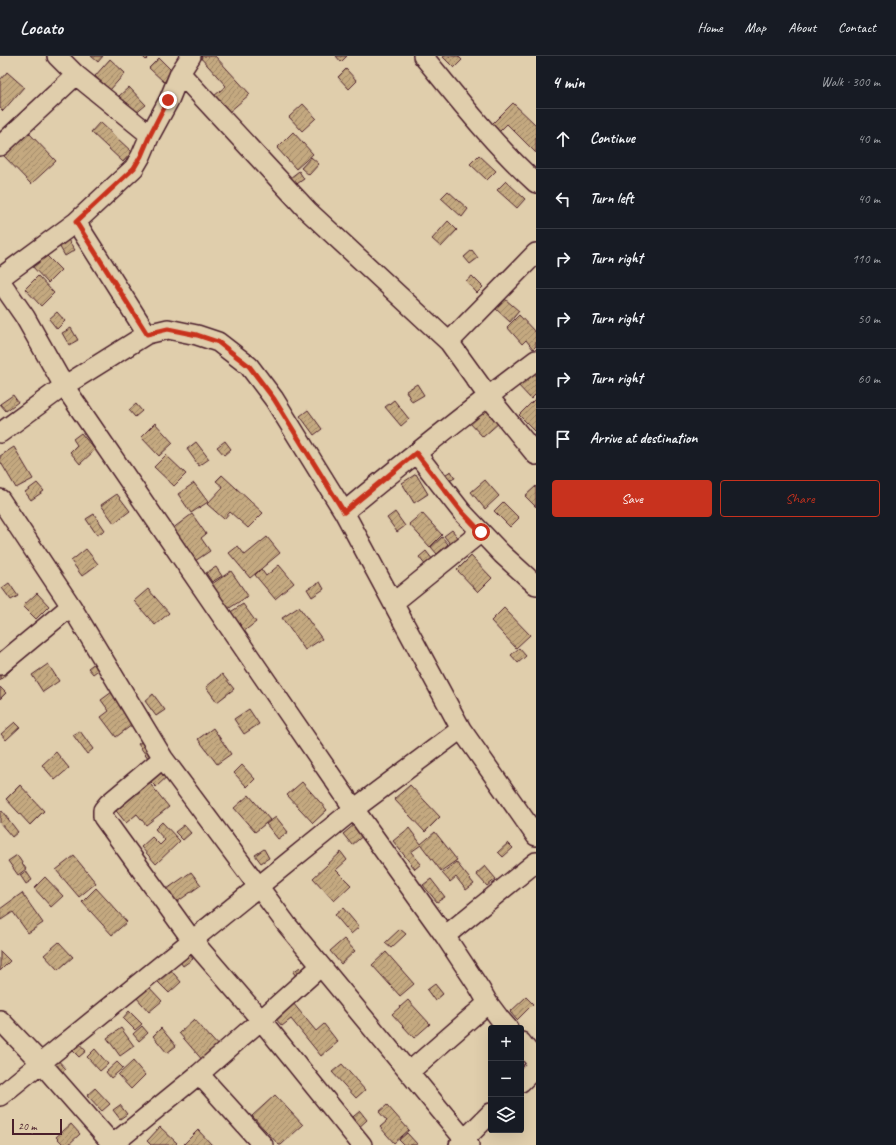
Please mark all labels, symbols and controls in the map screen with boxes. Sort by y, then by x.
text: Locato [20,16,63,40]
text: Home [697,19,723,36]
text: Map [745,19,766,36]
text: About [788,19,816,36]
text: Contact [838,19,876,36]
text: 4 min [552,72,585,93]
text: Walk · 300 m [821,74,880,90]
route end [159,91,177,109]
icon: ahead [552,128,574,150]
text: Continue [590,129,635,148]
text: 40 m [858,131,880,147]
icon: left [552,188,574,210]
text: Turn left [590,189,633,208]
text: 40 m [858,191,880,207]
icon: right [552,248,574,270]
text: Turn right [590,249,643,268]
text: 110 m [852,251,880,267]
icon: right [552,308,574,330]
text: Turn right [590,309,643,328]
text: 50 m [858,311,880,327]
icon: right [552,368,574,390]
text: Turn right [590,369,643,388]
text: 60 m [858,371,880,387]
icon: arrive [552,428,574,450]
text: Arrive at destination [590,429,697,448]
button: Save [552,480,712,517]
button: Share [720,480,880,517]
route start [472,523,490,541]
map controls [488,1025,524,1133]
button: + [488,1025,524,1061]
button: − [488,1061,524,1097]
button: layers [488,1097,524,1133]
scale bar [12,1117,62,1136]
text: 20 m [18,1119,37,1133]

